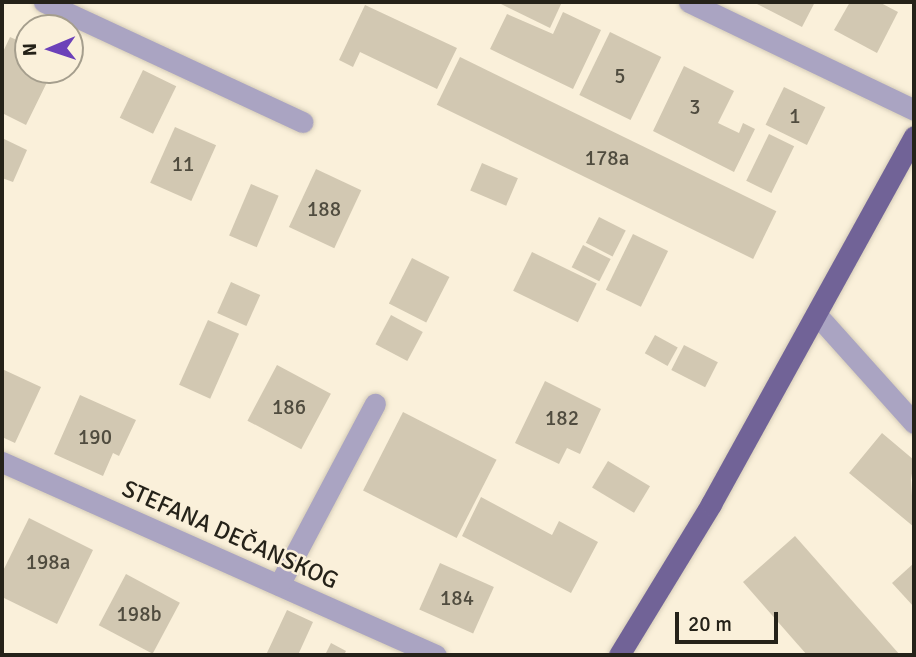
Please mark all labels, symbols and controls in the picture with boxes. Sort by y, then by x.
north arrow [14,14,84,84]
text: N [18,43,42,57]
house number: 5 [614,63,626,89]
house number: 3 [689,94,701,120]
house number: 1 [789,103,801,129]
house number: 178a [585,145,629,171]
house number: 11 [172,151,194,177]
house number: 188 [307,196,341,222]
house number: 186 [272,394,306,420]
house number: 182 [545,405,579,431]
house number: 190 [78,424,112,450]
street label: STEFANA DEČANSKOG [118,474,342,596]
house number: 198a [26,549,70,575]
house number: 184 [440,585,474,611]
scale bar [678,598,781,642]
house number: 198b [116,601,162,627]
text: 20 m [688,611,732,637]

